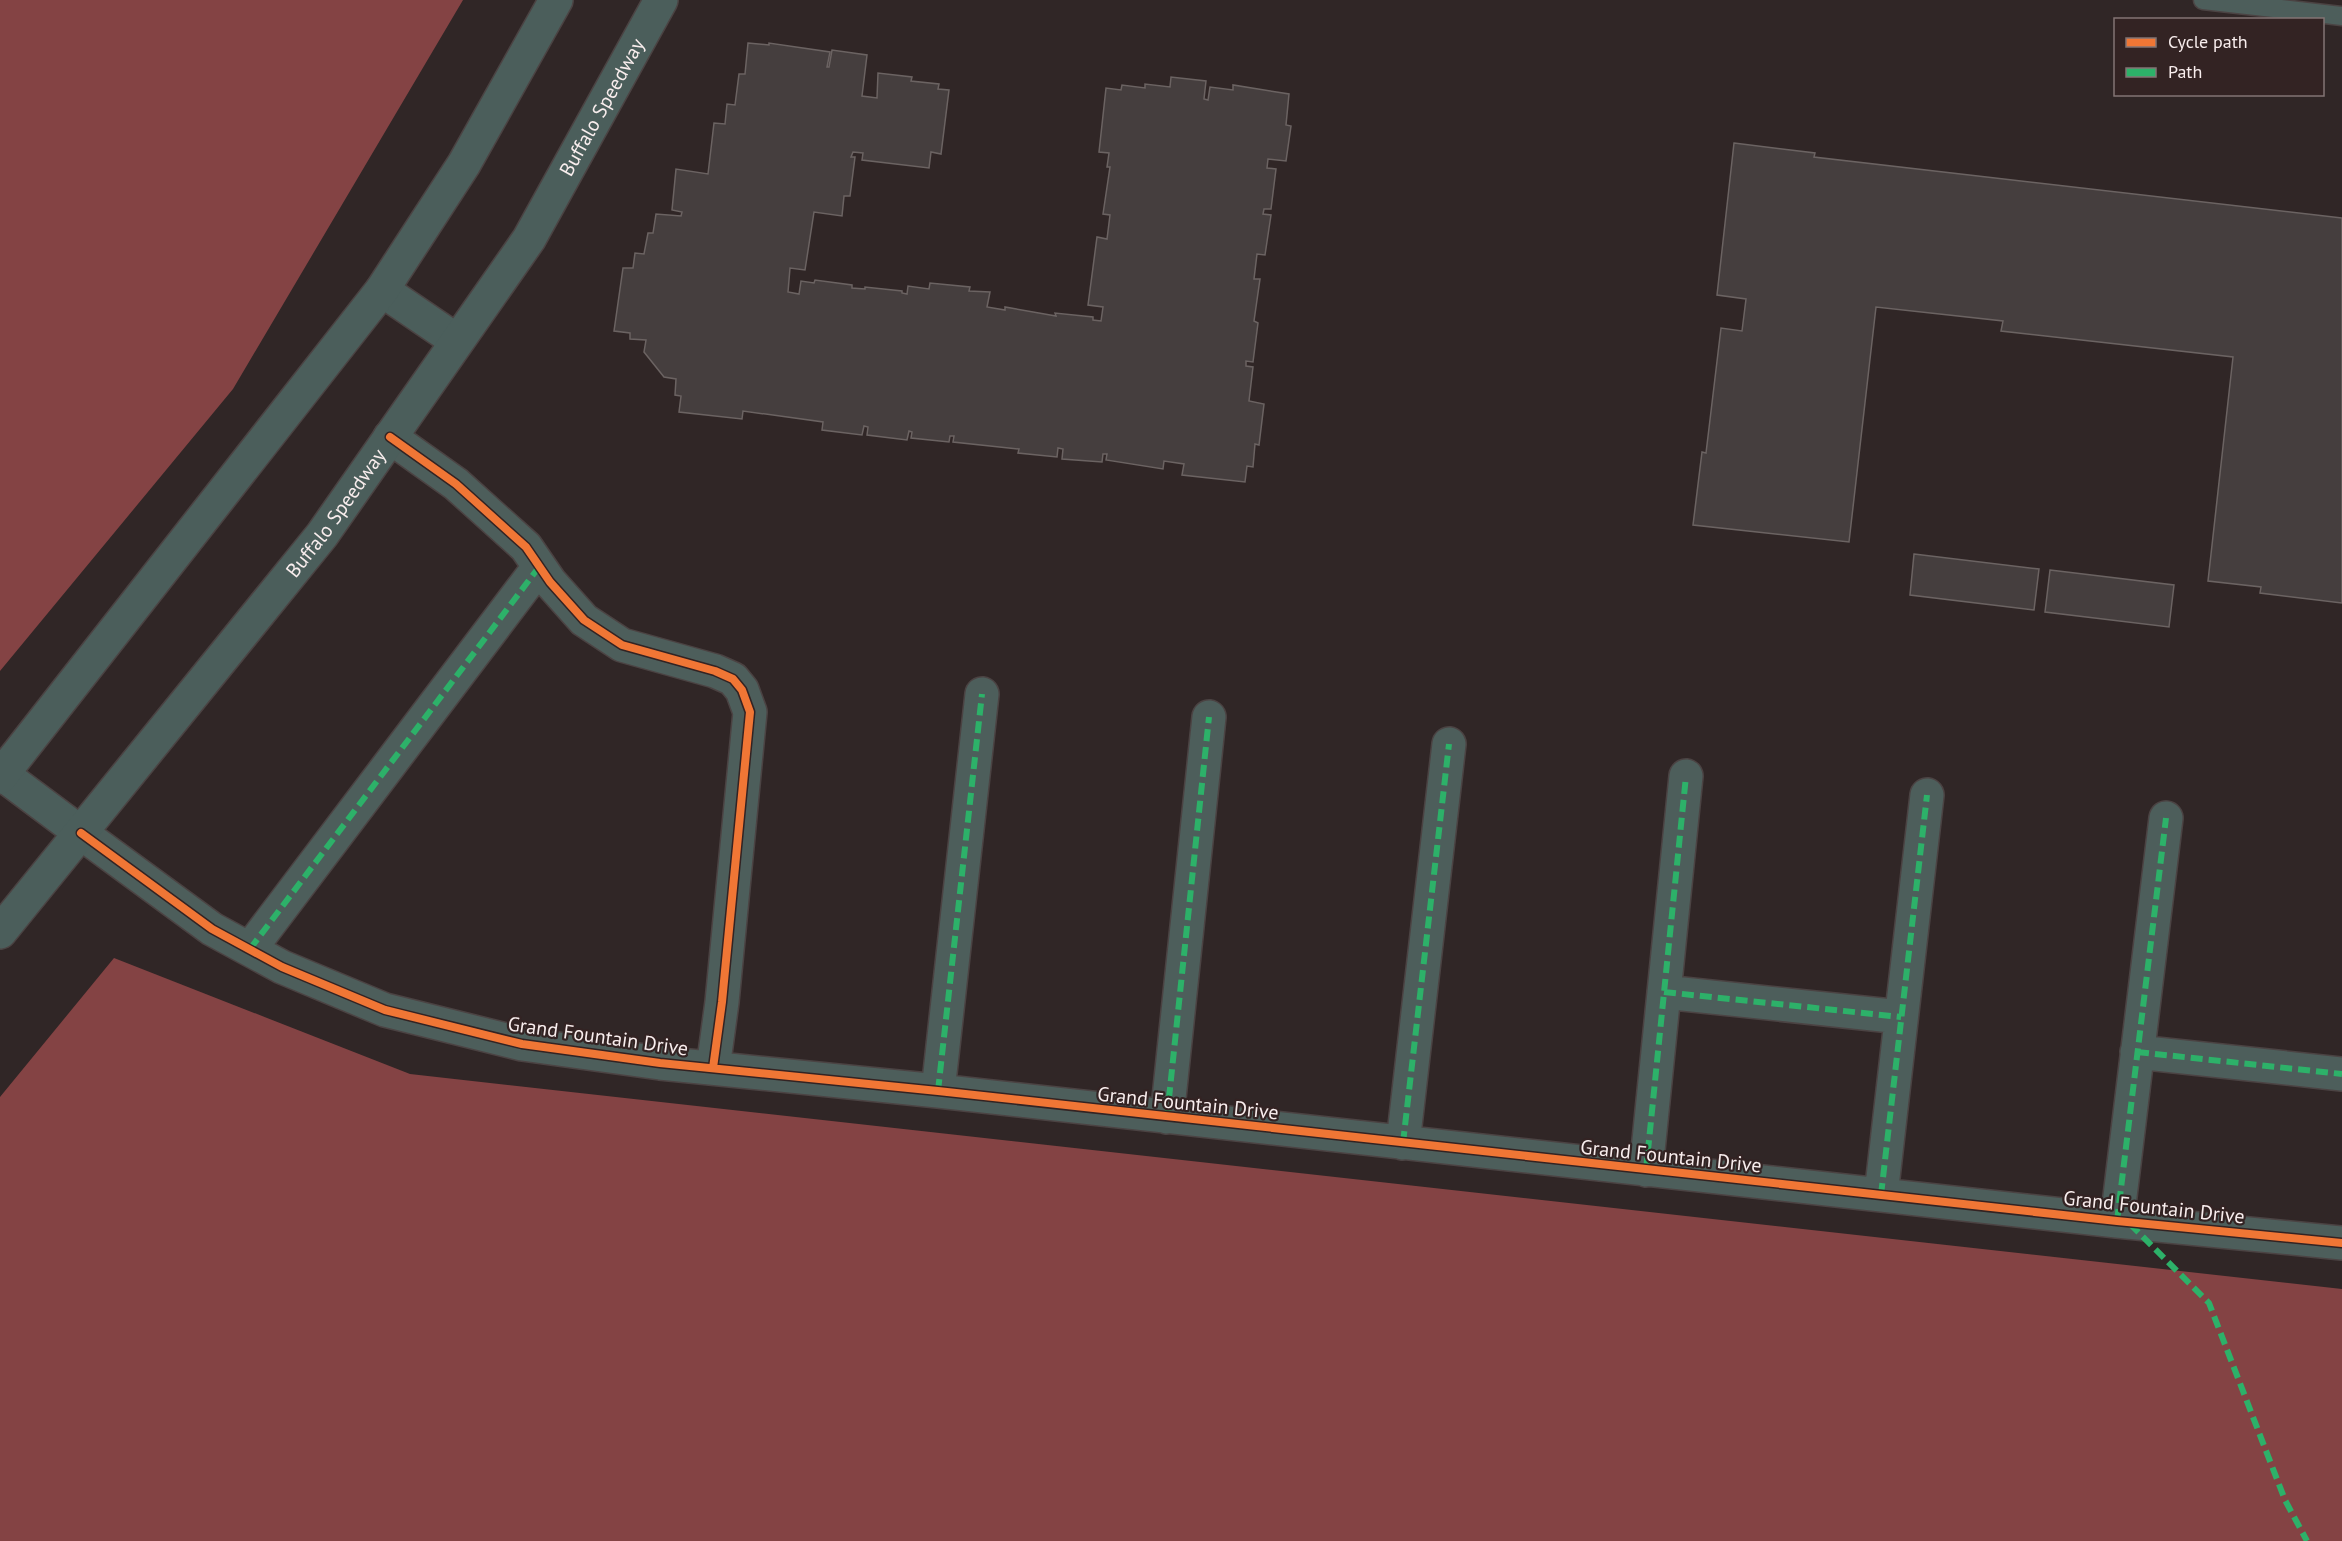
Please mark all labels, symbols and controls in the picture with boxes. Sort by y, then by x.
legend [2114,18,2324,96]
text: Cycle path [2168,30,2248,53]
street label: Buffalo Speedway [553,33,651,181]
text: Path [2168,60,2202,83]
street label: Buffalo Speedway [280,443,392,583]
street label: Grand Fountain Drive [506,1010,690,1062]
street label: Grand Fountain Drive [1096,1081,1280,1125]
street label: Grand Fountain Drive [1579,1134,1763,1178]
street label: Grand Fountain Drive [2062,1185,2246,1229]

